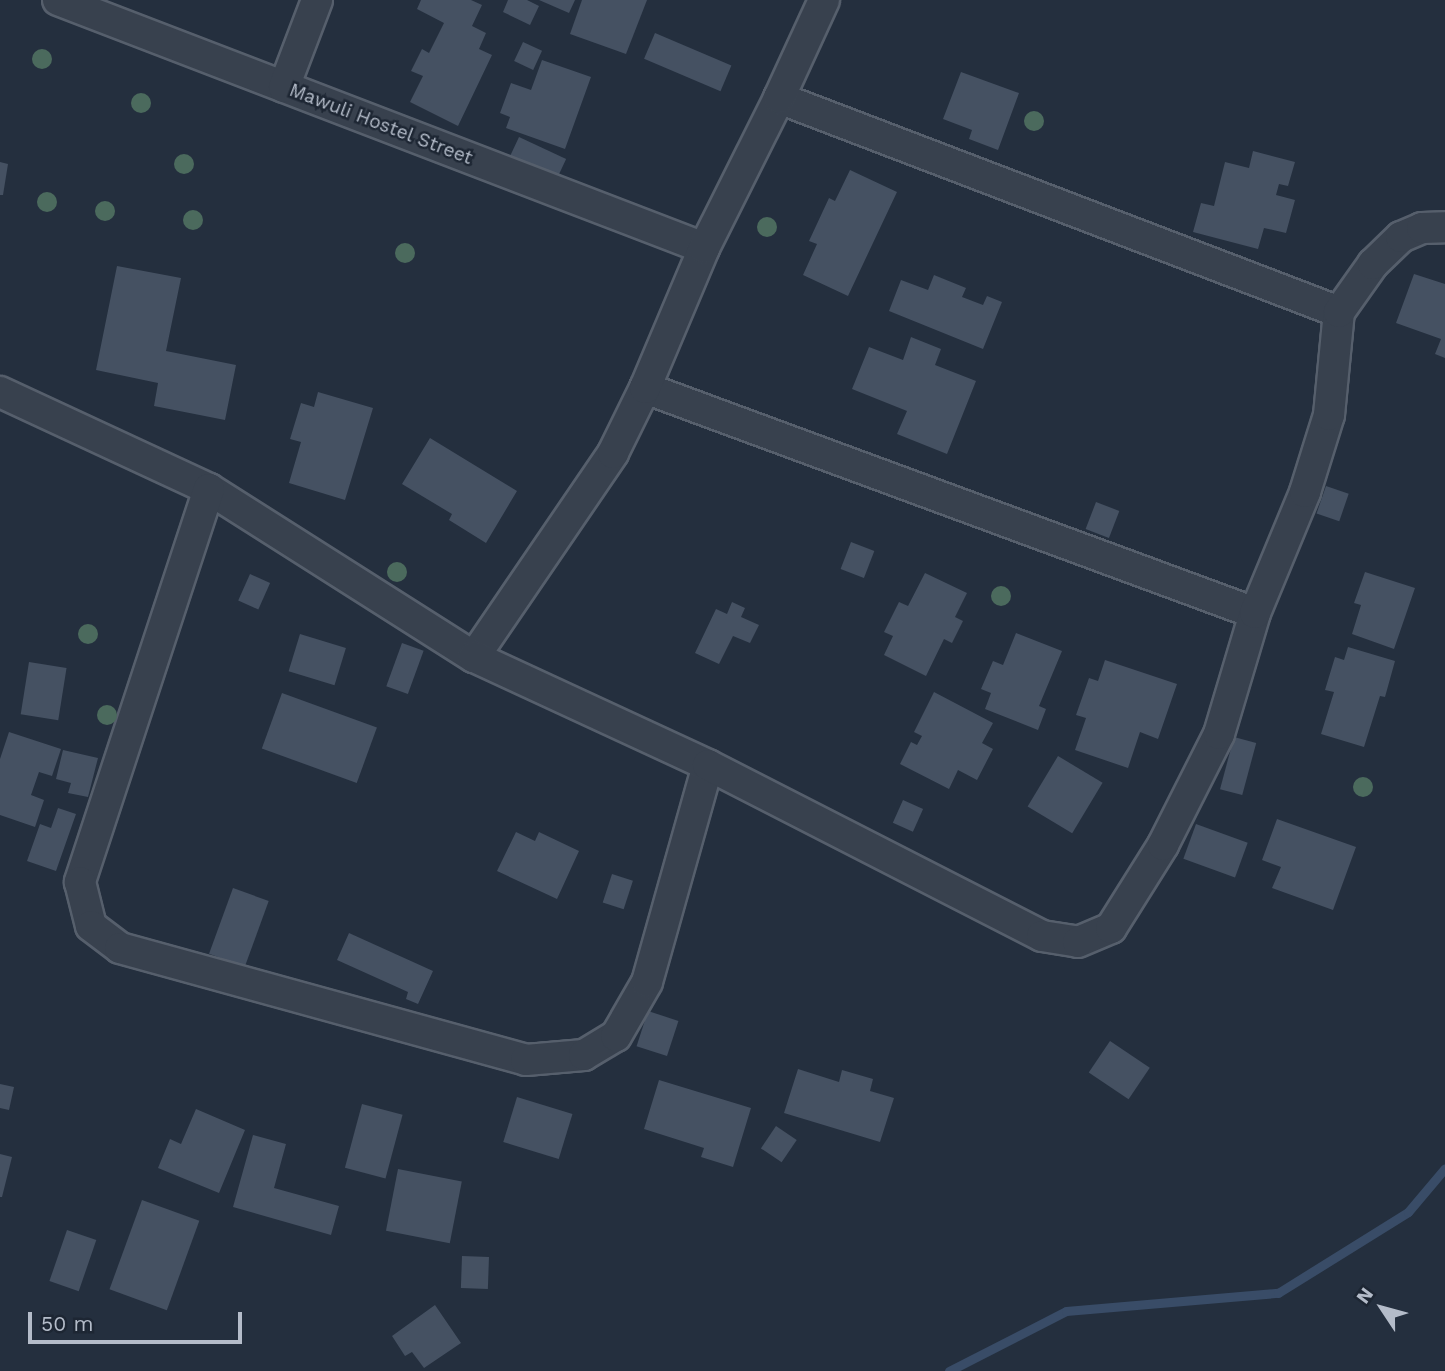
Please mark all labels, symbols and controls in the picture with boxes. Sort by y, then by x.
street label: Mawuli Hostel Street [286,78,476,170]
north arrow [1347,1273,1417,1343]
text: N [1351,1283,1378,1308]
scale bar [32,1298,245,1342]
text: 50 m [41,1311,93,1336]

